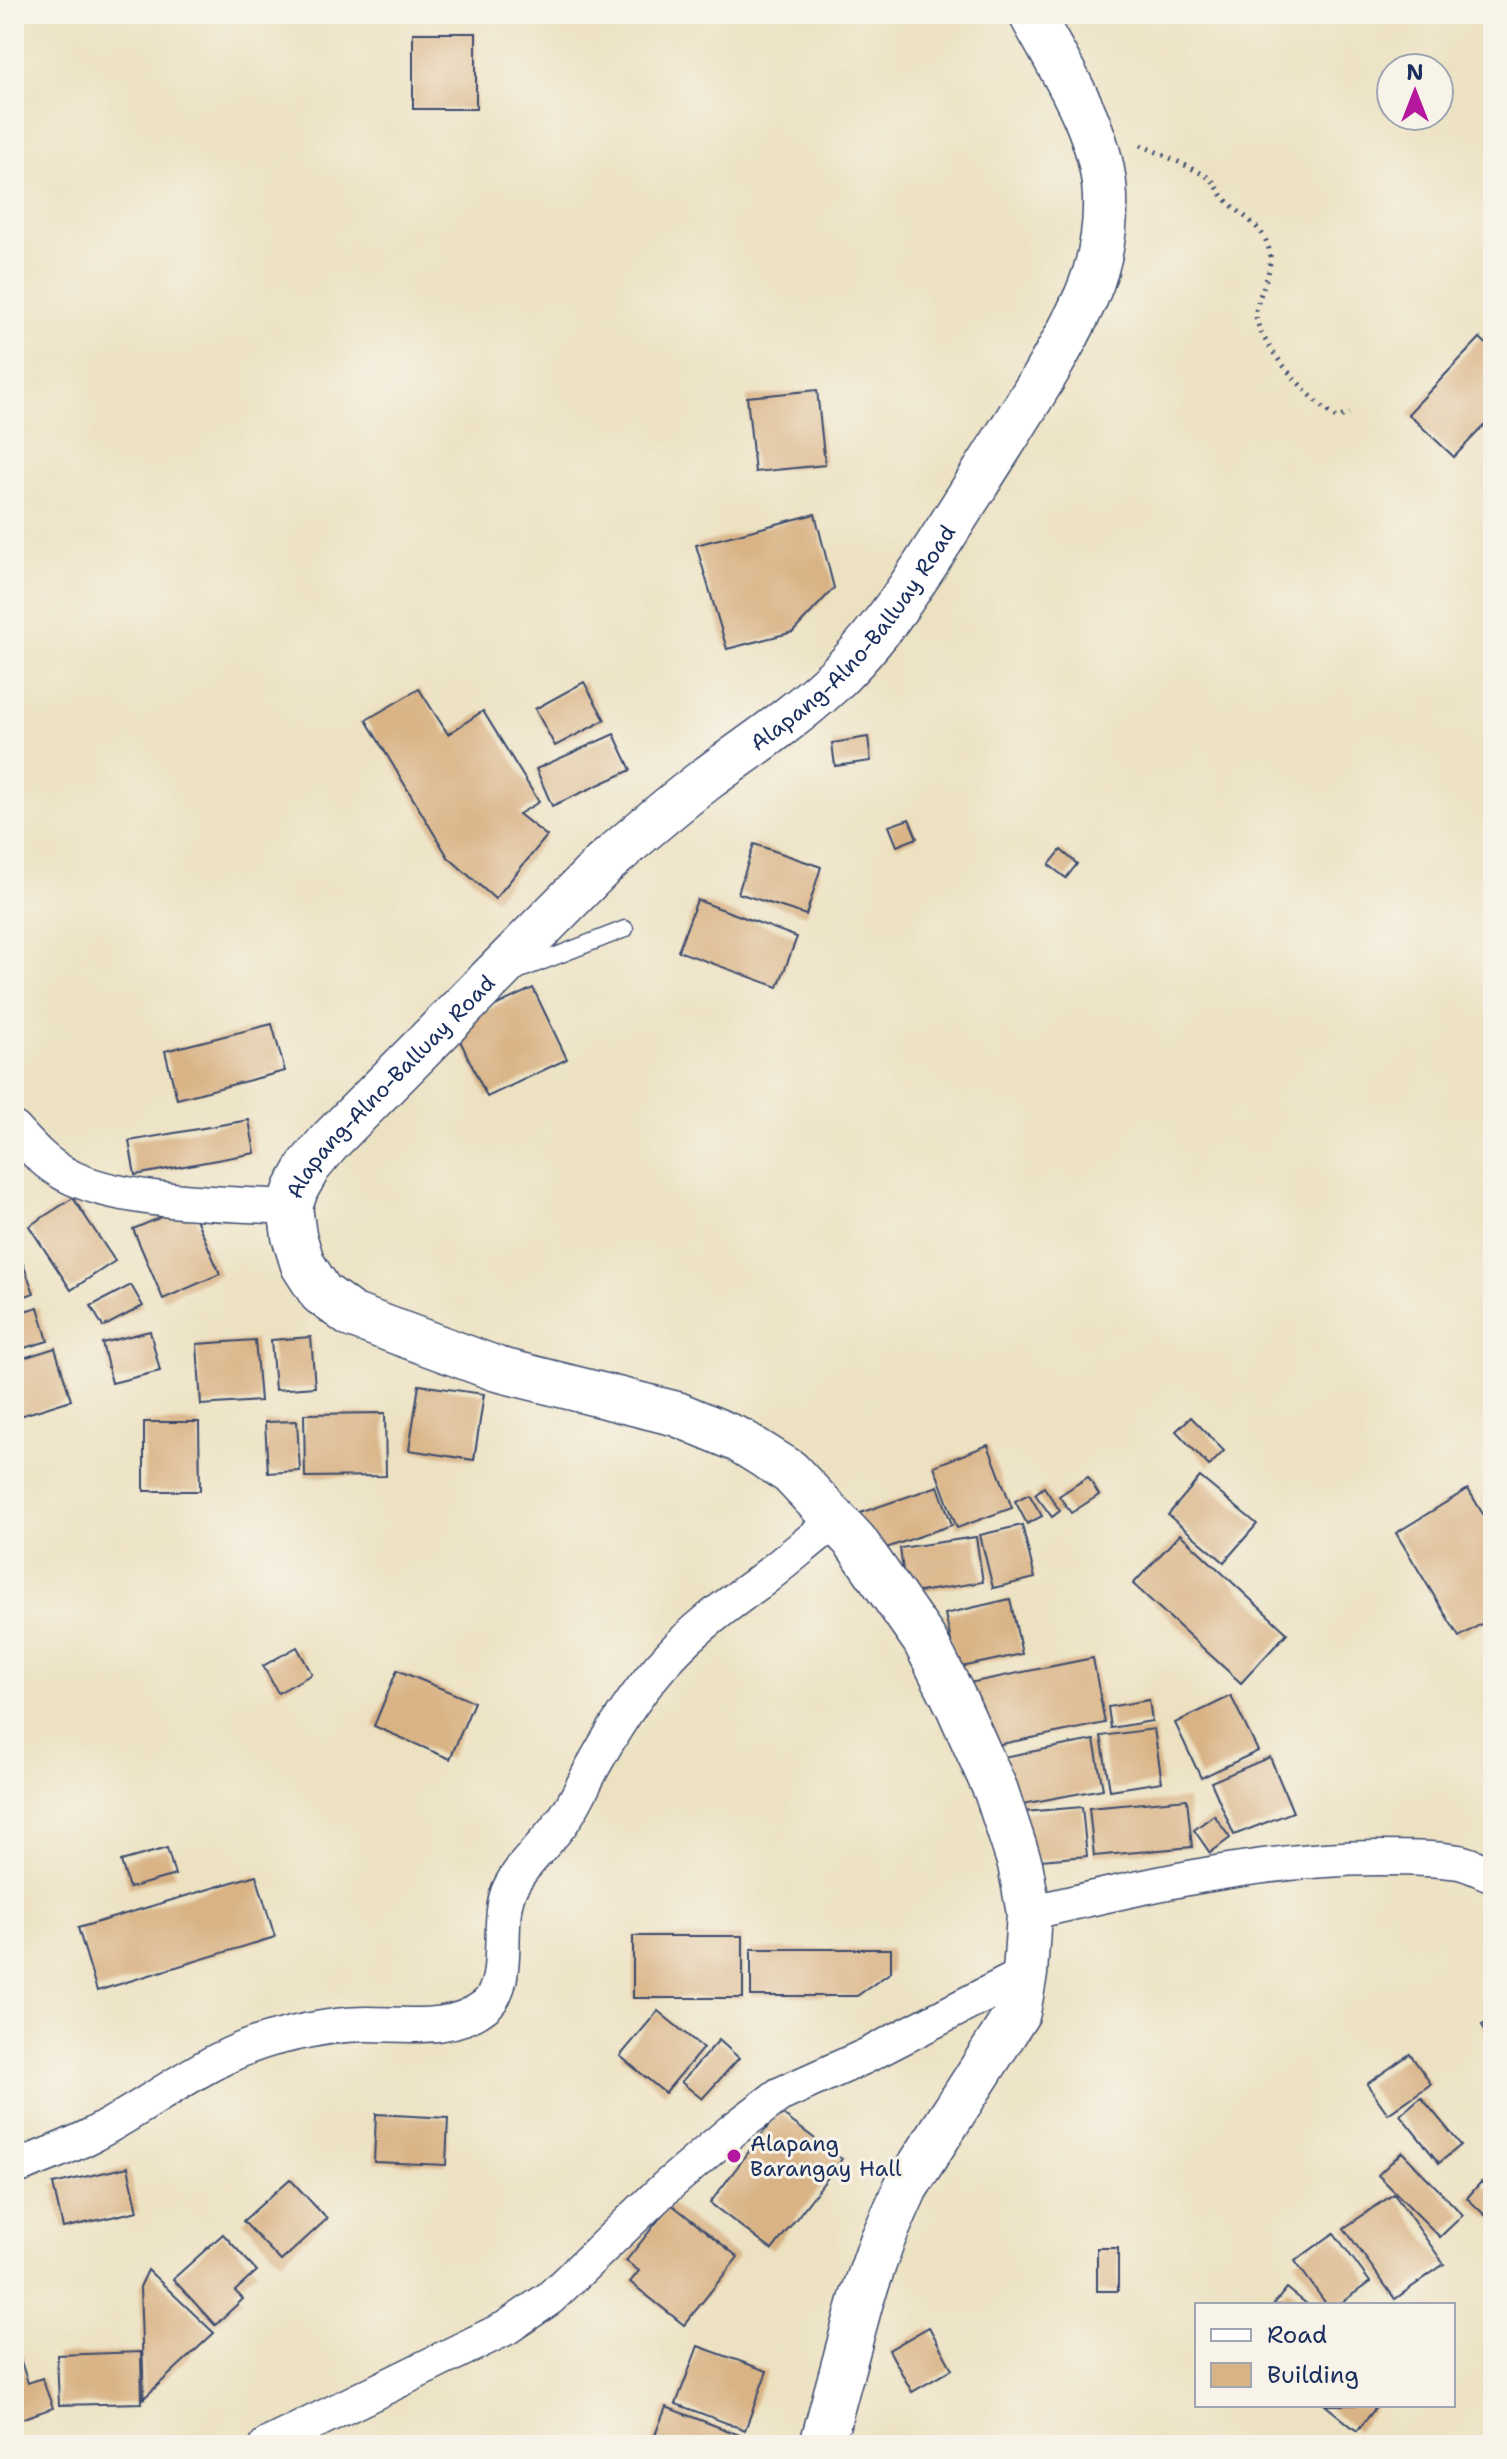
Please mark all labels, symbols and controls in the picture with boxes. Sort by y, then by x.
north arrow [1375,52,1455,132]
text: N [1406,58,1424,87]
street label: Alapang-Alno-Balluay Road [745,519,962,758]
street label: Alapang-Alno-Balluay Road [280,969,501,1202]
place label: Alapang Barangay Hall [750,2129,902,2183]
marker: Alapang Barangay Hall [725,2147,743,2165]
legend [1195,2303,1455,2407]
text: Road [1267,2319,1327,2351]
text: Building [1267,2359,1359,2391]

